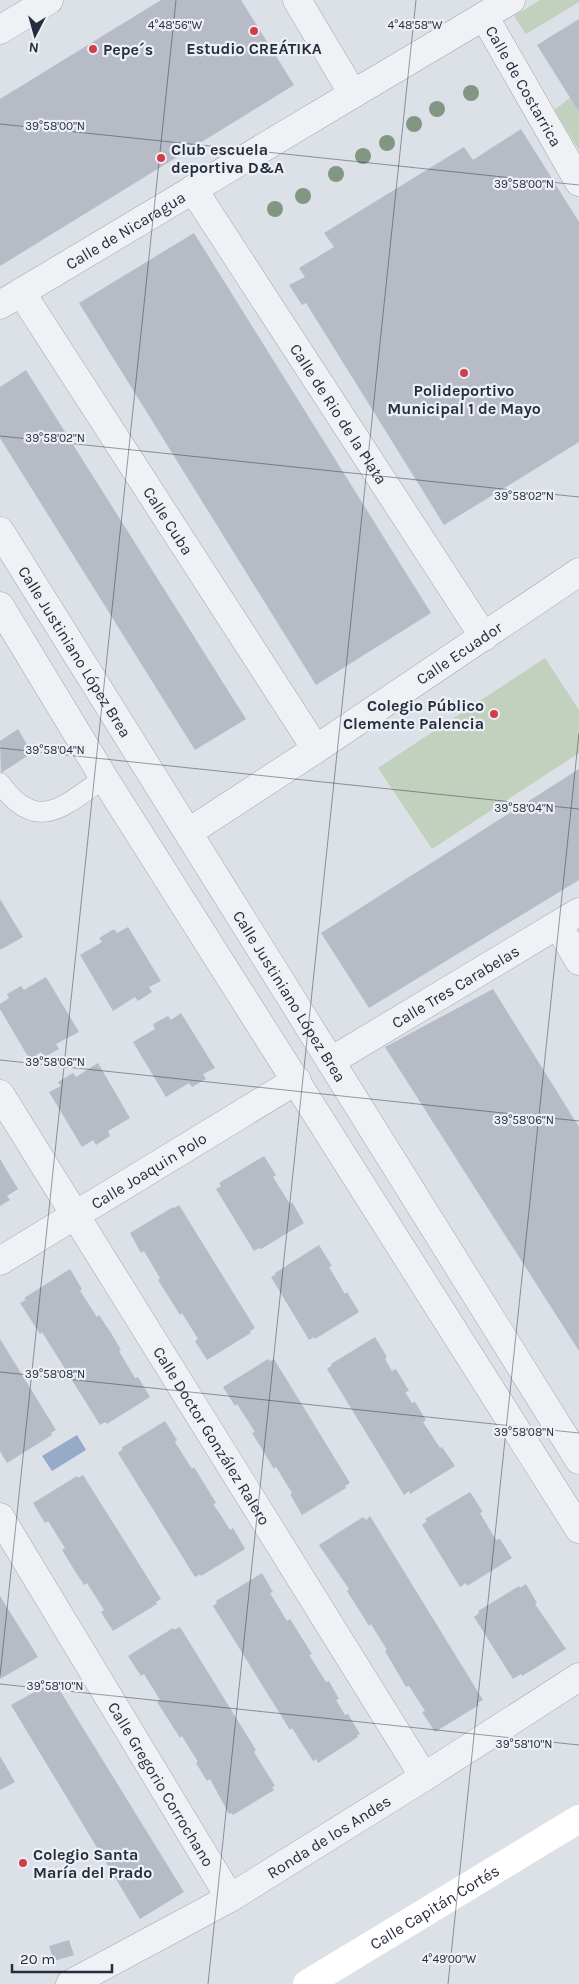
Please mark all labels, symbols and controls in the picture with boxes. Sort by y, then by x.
north arrow [10,10,60,60]
text: 4°48'56"W [148,18,203,32]
text: 4°48'58"W [387,18,443,32]
street label: Calle de Costarrica [482,22,566,150]
marker: Estudio CREÁTIKA [248,25,260,37]
text: N [28,38,40,56]
place label: Estudio CREÁTIKA [186,39,322,58]
place label: Pepe´s [103,40,153,59]
marker: Pepe´s [87,43,99,55]
text: 39°58'00"N [25,119,85,133]
place label: Club escuela deportiva D&A [171,140,284,177]
marker: Club escuela deportiva D&A [155,152,167,164]
text: 39°58'00"N [494,177,554,191]
street label: Calle de Nicaragua [62,187,189,273]
street label: Calle de Rio de la Plata [286,340,392,488]
marker: Polideportivo Municipal 1 de Mayo [458,367,470,379]
place label: Polideportivo Municipal 1 de Mayo [387,381,541,418]
text: 39°58'02"N [25,431,85,445]
street label: Calle Cuba [140,483,197,558]
text: 39°58'02"N [494,489,554,503]
street label: Calle Justiniano López Brea [15,562,136,741]
street label: Calle Ecuador [412,617,506,688]
place label: Colegio Público Clemente Palencia [343,696,484,733]
marker: Colegio Público Clemente Palencia [488,708,500,720]
text: 39°58'04"N [25,743,85,757]
text: 39°58'04"N [494,801,554,815]
street label: Calle Justiniano López Brea [229,907,350,1085]
street label: Calle Tres Carabelas [388,941,522,1032]
text: 39°58'06"N [25,1055,85,1069]
text: 39°58'06"N [494,1113,554,1127]
street label: Calle Joaquin Polo [87,1128,210,1213]
street label: Calle Doctor González Ralero [149,1343,275,1528]
text: 39°58'08"N [25,1367,85,1381]
text: 39°58'08"N [494,1425,554,1439]
text: 39°58'10"N [27,1679,83,1693]
street label: Calle Gregorio Corrochano [104,1698,218,1870]
text: 39°58'10"N [496,1737,552,1751]
street label: Ronda de los Andes [263,1791,394,1882]
place label: Colegio Santa María del Prado [33,1845,152,1882]
marker: Colegio Santa María del Prado [17,1857,29,1869]
street label: Calle Capitán Cortés [366,1860,502,1953]
scale bar [12,1942,112,1974]
text: 20 m [20,1950,55,1968]
text: 4°49'00"W [422,1952,477,1966]

